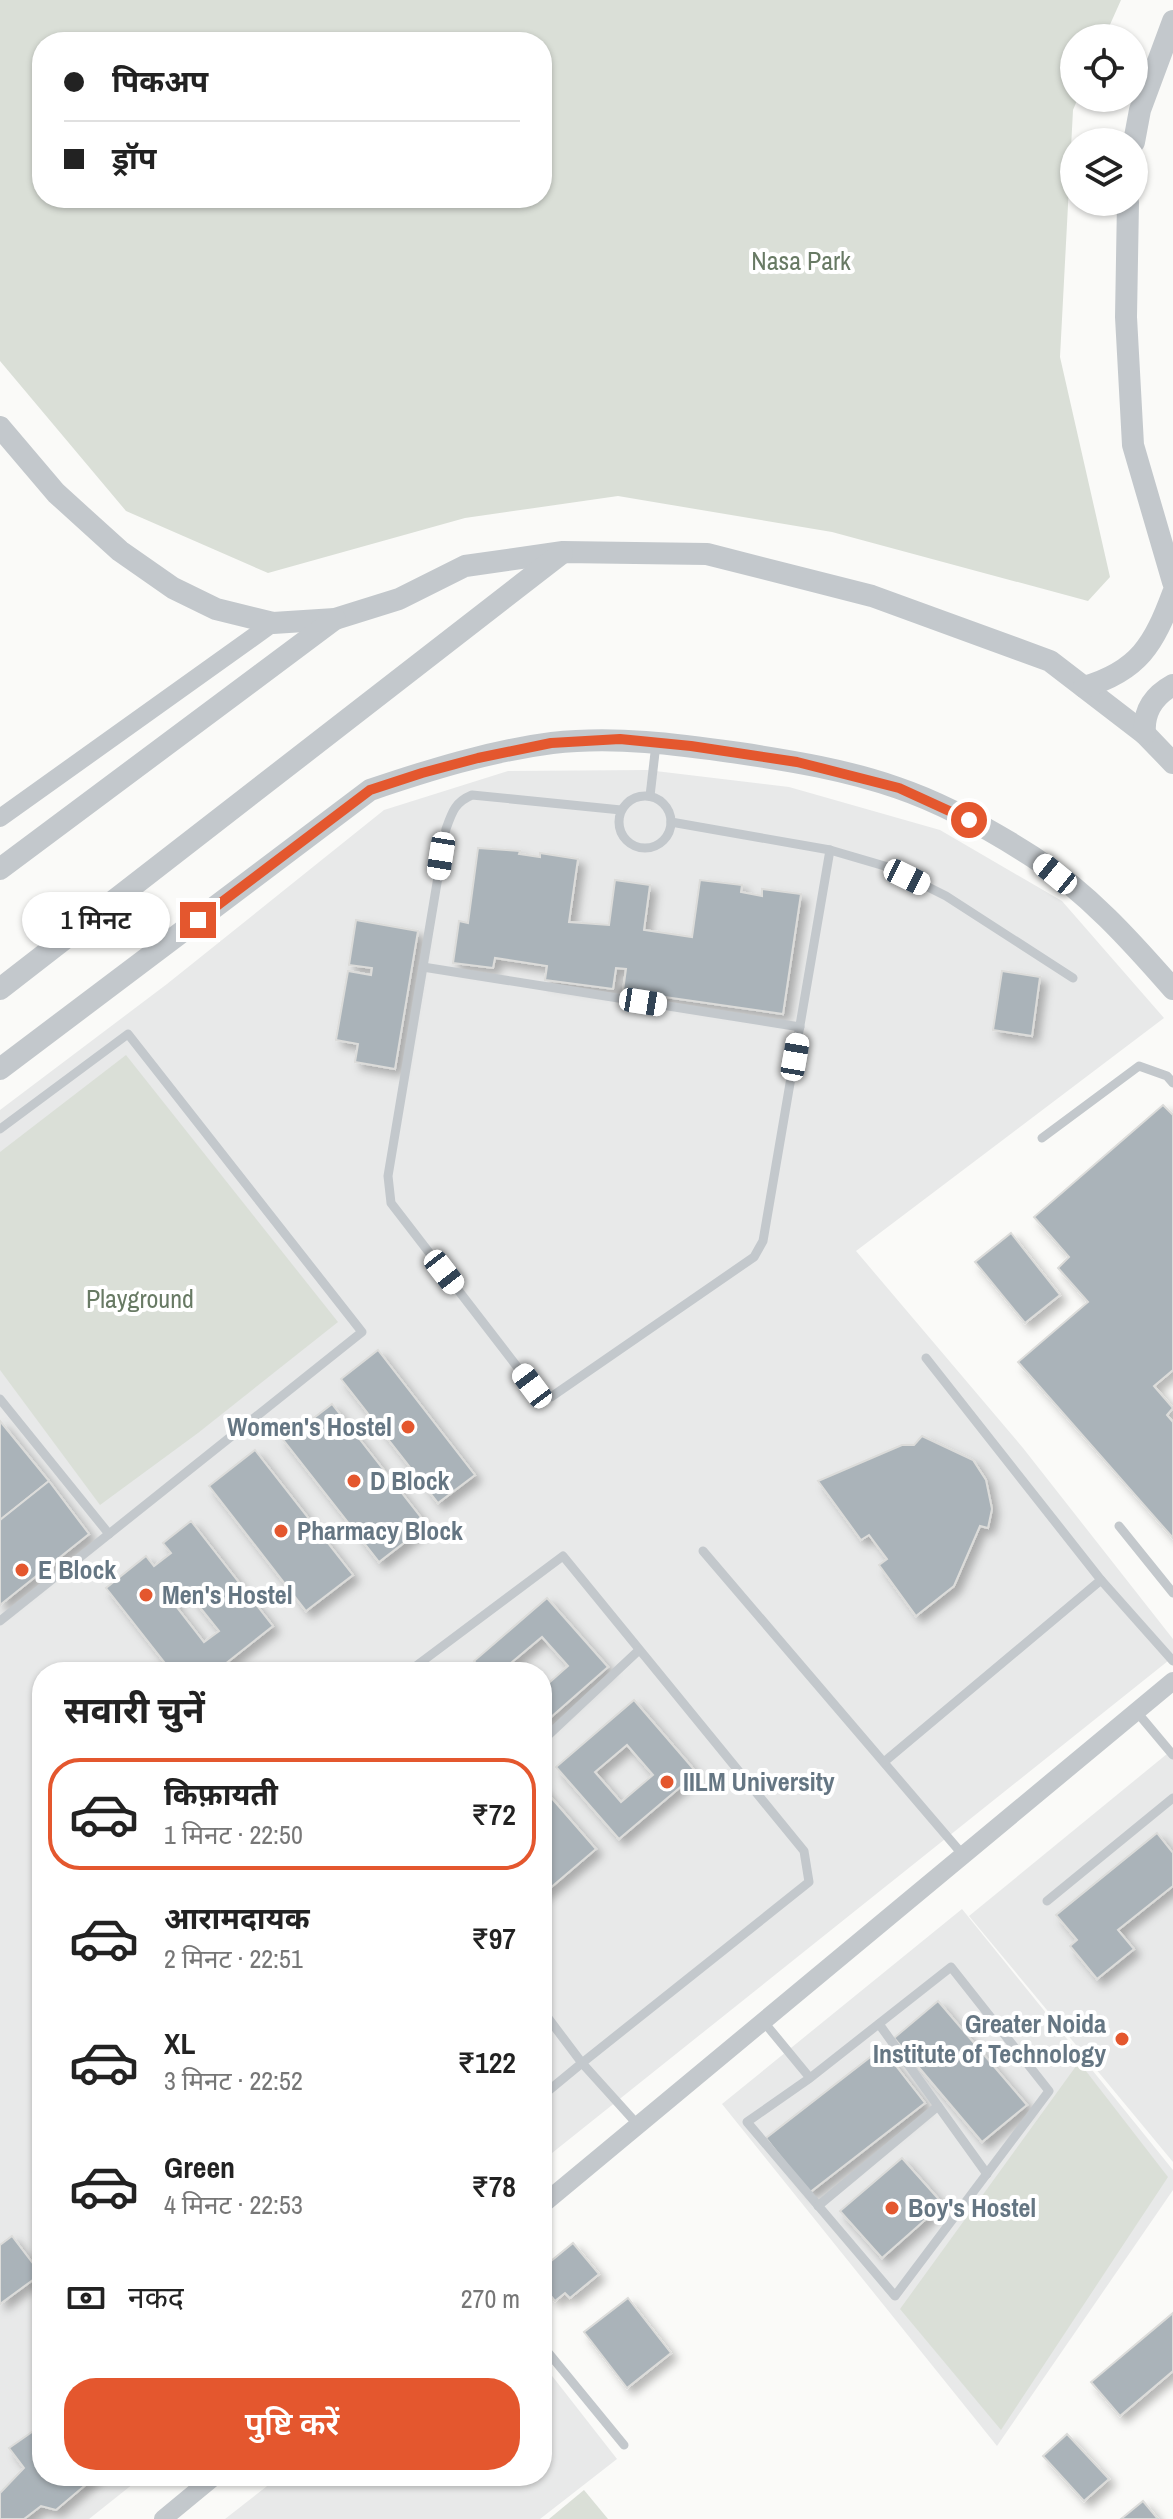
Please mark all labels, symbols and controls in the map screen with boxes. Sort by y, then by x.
map controls [1060,24,1148,216]
button: locate [1060,24,1148,112]
text: पिकअप [112,61,208,101]
button: layers [1060,128,1148,216]
text: ड्रॉप [112,138,156,178]
park label: Nasa Park [751,243,851,278]
route start [951,802,987,838]
car [425,830,457,882]
car [1029,850,1081,898]
car [880,856,934,898]
callout: 1 मिनट [22,892,170,948]
text: 1 मिनट [61,902,131,937]
route end [180,902,216,938]
car [617,986,669,1018]
car [779,1031,811,1083]
car [420,1246,468,1298]
park label: Playground [86,1281,194,1316]
car [508,1360,556,1412]
place label: Women's Hostel [227,1409,392,1444]
marker: Women's Hostel [399,1418,417,1436]
place label: D Block [370,1463,450,1498]
marker: D Block [345,1472,363,1490]
place label: Pharmacy Block [297,1513,463,1548]
marker: Pharmacy Block [272,1522,290,1540]
place label: E Block [38,1552,116,1587]
marker: E Block [13,1561,31,1579]
place label: Men's Hostel [162,1577,293,1612]
marker: Men's Hostel [137,1586,155,1604]
text: सवारी चुनें [64,1686,205,1734]
place label: IILM University [683,1764,835,1799]
marker: IILM University [658,1773,676,1791]
text: किफ़ायती [164,1774,278,1814]
icon: car [68,1778,140,1850]
text: ₹72 [471,1794,516,1834]
text: 1 मिनट · 22:50 [164,1817,303,1852]
text: आरामदायक [164,1898,310,1938]
icon: car [68,1902,140,1974]
text: ₹97 [471,1918,516,1958]
text: 2 मिनट · 22:51 [164,1941,303,1976]
place label: Greater Noida Institute of Technology [873,2006,1106,2071]
text: XL [164,2023,195,2063]
icon: car [68,2026,140,2098]
marker: Greater Noida Institute of Technology [1113,2030,1131,2048]
text: ₹122 [458,2042,516,2082]
text: 3 मिनट · 22:52 [164,2063,303,2098]
text: Green [164,2147,235,2187]
icon: car [68,2150,140,2222]
text: ₹78 [471,2166,516,2206]
text: 4 मिनट · 22:53 [164,2187,303,2222]
place label: Boy's Hostel [908,2190,1036,2225]
marker: Boy's Hostel [883,2199,901,2217]
icon: cash [64,2276,108,2320]
text: नकद [128,2277,184,2317]
text: 270 m [461,2281,520,2316]
button: पुष्टि करें [64,2378,520,2470]

